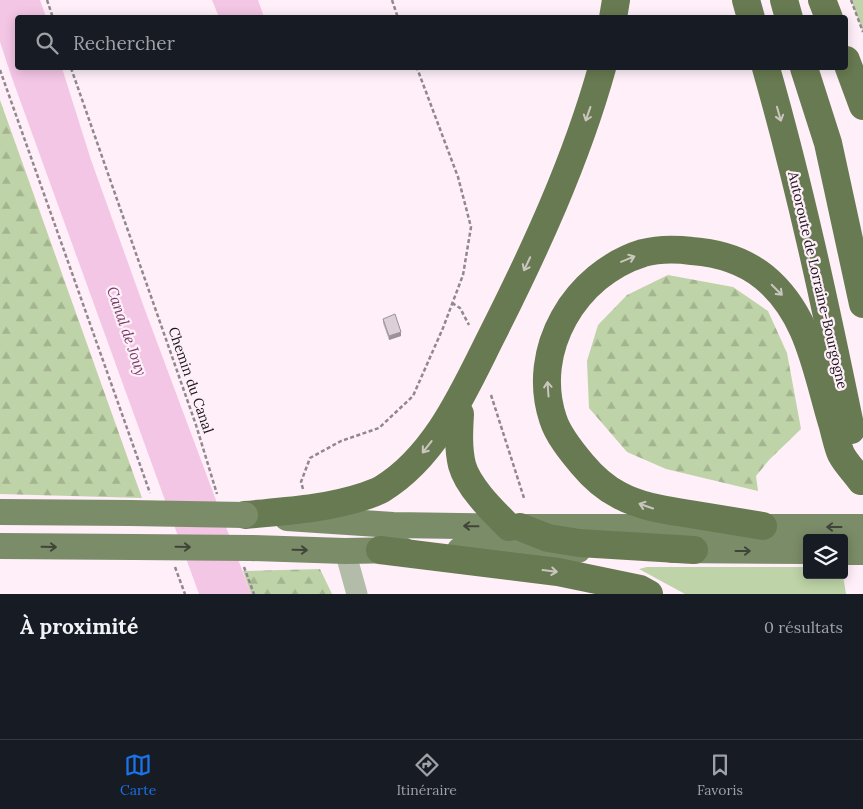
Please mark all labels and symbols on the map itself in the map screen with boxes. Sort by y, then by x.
one-way arrow [583,106,593,122]
one-way arrow [775,106,785,122]
street label: Autoroute de Lorraine-Bourgogne [784,169,852,391]
one-way arrow [620,254,635,263]
one-way arrow [521,257,531,272]
water label: Canal de Jouy [103,284,151,378]
one-way arrow [771,284,783,297]
street label: Chemin du Canal [164,324,218,436]
one-way arrow [544,381,553,397]
one-way arrow [422,440,432,454]
one-way arrow [639,500,655,510]
one-way arrow [463,522,479,531]
one-way arrow [826,522,842,532]
one-way arrow [40,542,56,551]
one-way arrow [175,543,191,552]
one-way arrow [292,545,308,555]
one-way arrow [734,546,751,556]
one-way arrow [542,566,558,576]

